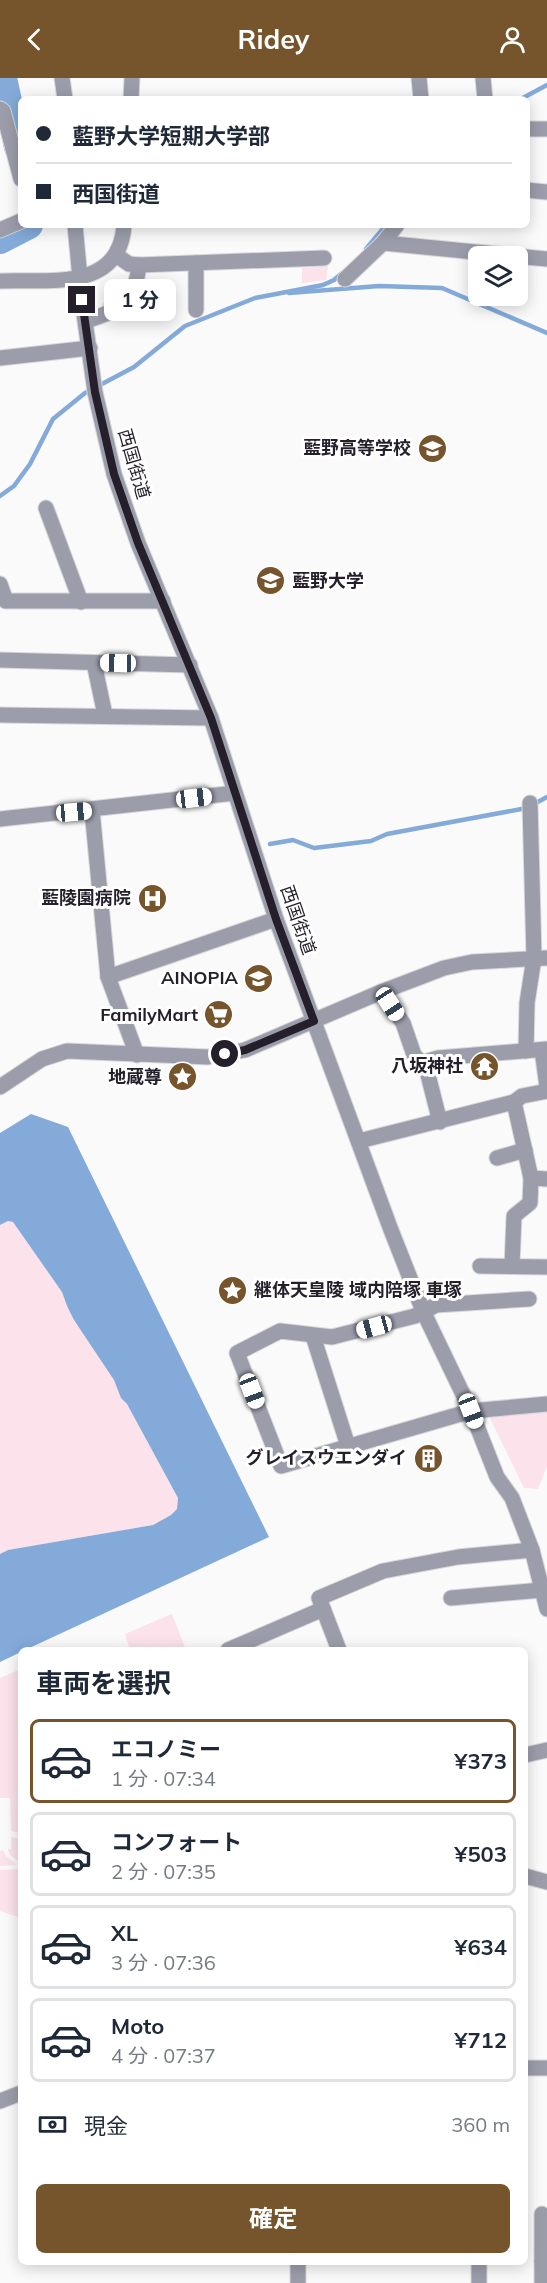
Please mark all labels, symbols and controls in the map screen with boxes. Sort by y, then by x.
text: Ridey [238,22,309,56]
icon: back [18,23,51,56]
icon: person [496,23,529,56]
text: 藍野大学短期大学部 [72,122,270,150]
text: 西国街道 [72,180,160,208]
map controls [468,246,528,306]
button: layers [468,246,528,306]
callout: 1 分 [103,279,175,321]
route end [68,286,95,313]
text: 1 分 [121,287,159,312]
street label: 西国街道 [114,426,155,502]
school or university icon: 藍野高等学校 [416,432,448,464]
place label: 藍野高等学校 [303,436,411,459]
school or university icon: 藍野大学 [255,565,287,597]
place label: 藍野大学 [292,569,364,592]
car [100,654,136,672]
car [175,787,213,809]
car [55,801,93,823]
hospital icon: 藍陵園病院 [136,882,168,914]
street label: 西国街道 [276,882,321,958]
place label: 藍陵園病院 [41,886,131,909]
school or university icon: AINOPIA [243,962,275,994]
place label: AINOPIA [161,966,238,989]
car [373,984,407,1024]
supermarket icon: FamilyMart [203,999,235,1031]
place label: FamilyMart [100,1003,198,1026]
route start [211,1040,238,1067]
temple icon: 八坂神社 [468,1050,500,1082]
place label: 八坂神社 [391,1054,463,1077]
place icon: 地蔵尊 [167,1061,199,1093]
place label: 地蔵尊 [108,1065,162,1088]
place icon: 継体天皇陵 域内陪塚 車塚 [217,1274,249,1306]
place label: 継体天皇陵 域内陪塚 車塚 [254,1278,462,1301]
car [354,1314,394,1340]
car [237,1371,267,1411]
car [456,1391,486,1431]
building icon: グレイスウエンダイ [412,1442,444,1474]
place label: グレイスウエンダイ [246,1446,407,1469]
text: 車両を選択 [36,1666,171,1700]
icon: car [39,1734,93,1788]
text: エコノミー [111,1735,221,1763]
text: ¥373 [454,1747,507,1775]
text: 1 分 · 07:34 [111,1766,216,1791]
icon: car [39,1827,93,1881]
text: コンフォート [111,1828,242,1856]
text: ¥503 [454,1840,507,1868]
text: 2 分 · 07:35 [111,1859,216,1884]
text: XL [111,1919,138,1947]
icon: car [39,1920,93,1974]
text: ¥634 [454,1933,507,1961]
text: 3 分 · 07:36 [111,1950,216,1975]
text: Moto [111,2012,164,2040]
icon: car [39,2013,93,2067]
text: ¥712 [454,2026,507,2054]
text: 4 分 · 07:37 [111,2043,216,2068]
icon: cash [36,2108,69,2141]
text: 現金 [84,2112,128,2140]
text: 360 m [451,2112,510,2137]
button: 確定 [36,2184,510,2253]

